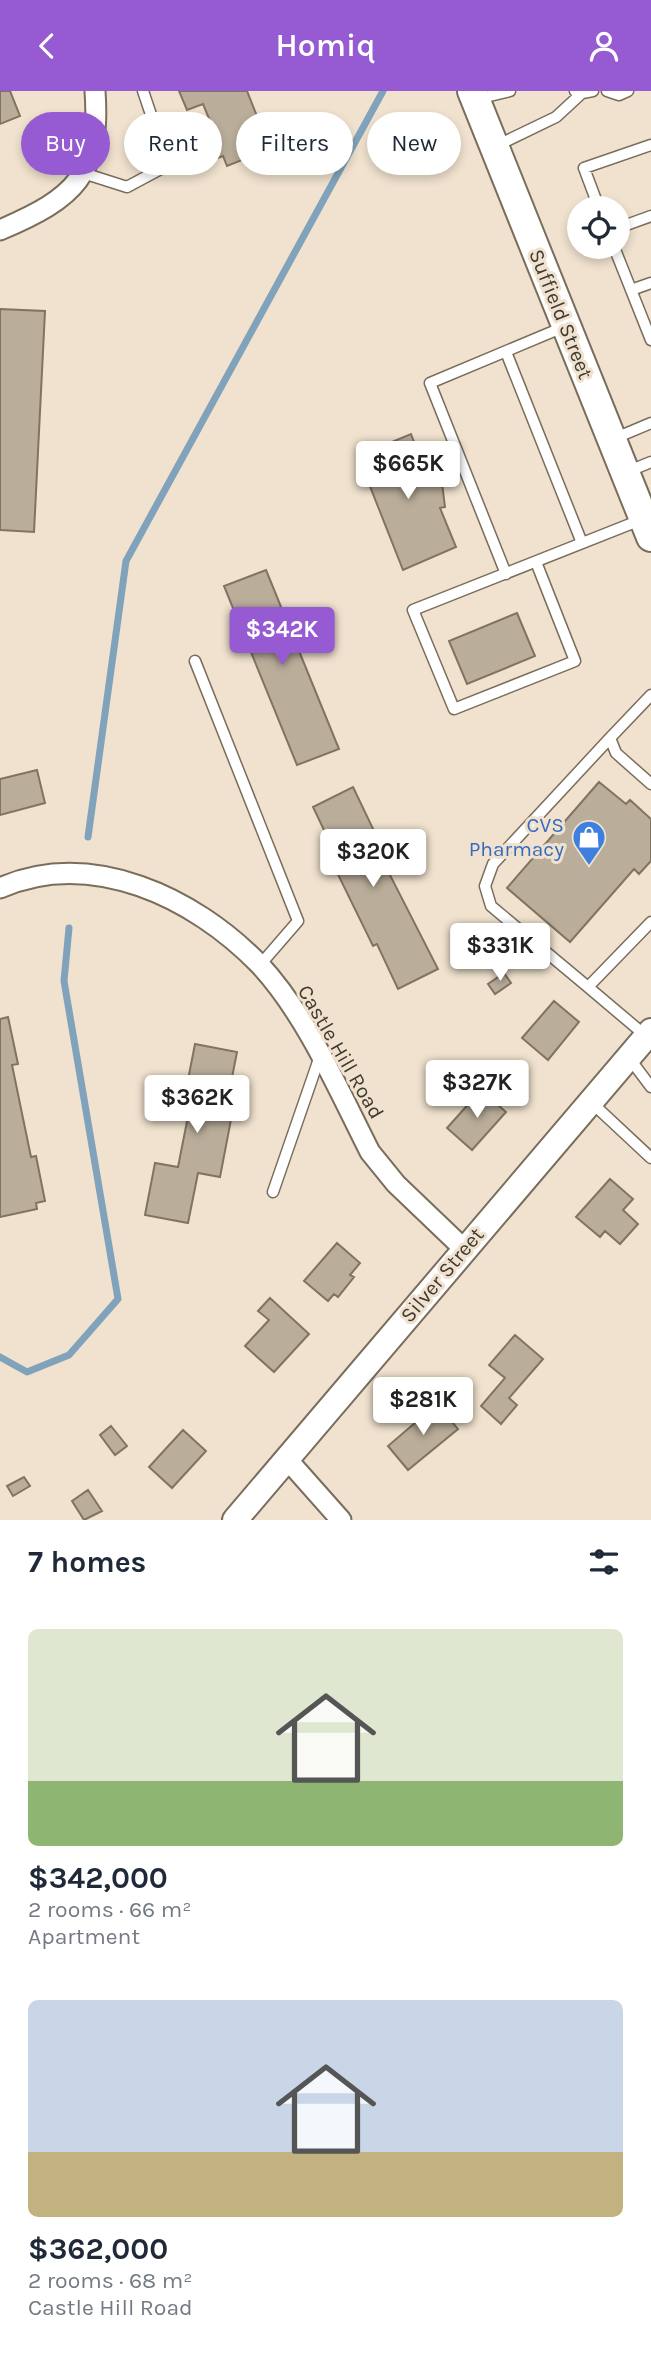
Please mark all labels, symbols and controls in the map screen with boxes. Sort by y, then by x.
icon: back [28,27,66,65]
text: Homiq [276,27,375,64]
icon: person [585,27,623,65]
chip: Buy [21,112,110,175]
chip: Rent [124,112,222,175]
chip: Filters [236,112,353,175]
chip: New [367,112,461,175]
map controls [567,196,630,259]
button: locate [567,196,630,259]
street label: Suffield Street [524,246,598,382]
pin: $665K [359,441,457,501]
text: $665K [372,450,444,477]
pin: $342K [233,607,331,667]
text: $342K [246,616,318,643]
place label: CVS Pharmacy [469,813,564,861]
shop icon: CVS Pharmacy [570,818,608,867]
pin: $320K [324,829,422,889]
text: $320K [336,838,410,865]
pin: $331K [451,923,549,983]
text: $331K [466,932,534,959]
street label: Castle Hill Road [293,981,389,1123]
pin: $327K [428,1061,526,1120]
text: $327K [442,1069,512,1096]
pin: $362K [148,1075,246,1135]
text: $362K [160,1084,234,1111]
street label: Silver Street [395,1223,489,1327]
pin: $281K [374,1377,472,1437]
text: $281K [389,1386,457,1413]
icon: filters [585,1543,623,1581]
text: 7 homes [28,1544,146,1580]
icon: home [263,1675,389,1801]
text: $342,000 [28,1860,168,1896]
text: 2 rooms · 66 m² [28,1896,191,1923]
text: Apartment [28,1923,140,1950]
icon: home [263,2046,389,2172]
text: $362,000 [28,2231,168,2267]
text: 2 rooms · 68 m² [28,2267,192,2294]
text: Castle Hill Road [28,2294,193,2321]

